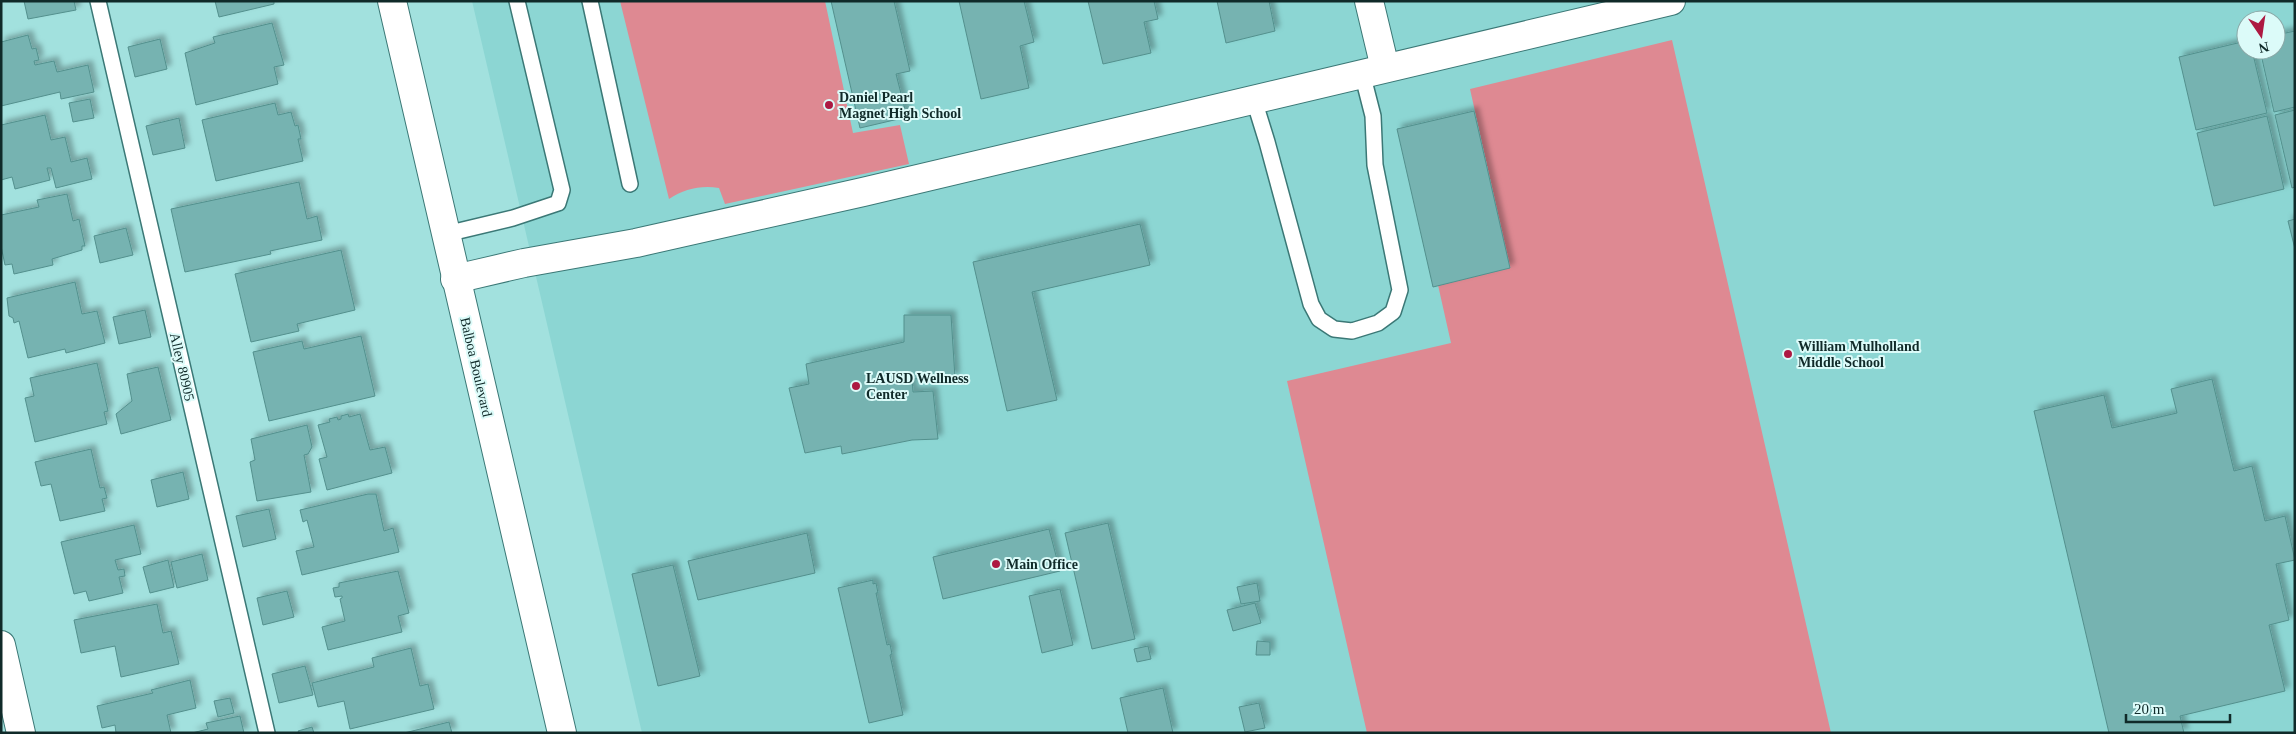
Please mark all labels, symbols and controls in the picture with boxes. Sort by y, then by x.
north arrow [2236,10,2286,60]
text: N [2257,39,2270,56]
place label: Daniel Pearl Magnet High School [839,90,961,121]
marker: Daniel Pearl Magnet High School [823,99,835,111]
street label: Balboa Boulevard [457,316,495,418]
street label: Alley 80905 [167,331,197,403]
place label: William Mulholland Middle School [1798,339,1920,370]
marker: William Mulholland Middle School [1782,348,1794,360]
place label: LAUSD Wellness Center [866,371,969,402]
marker: LAUSD Wellness Center [850,380,862,392]
place label: Main Office [1006,557,1078,572]
marker: Main Office [990,558,1002,570]
scale bar [2126,692,2230,724]
text: 20 m [2134,701,2165,717]

